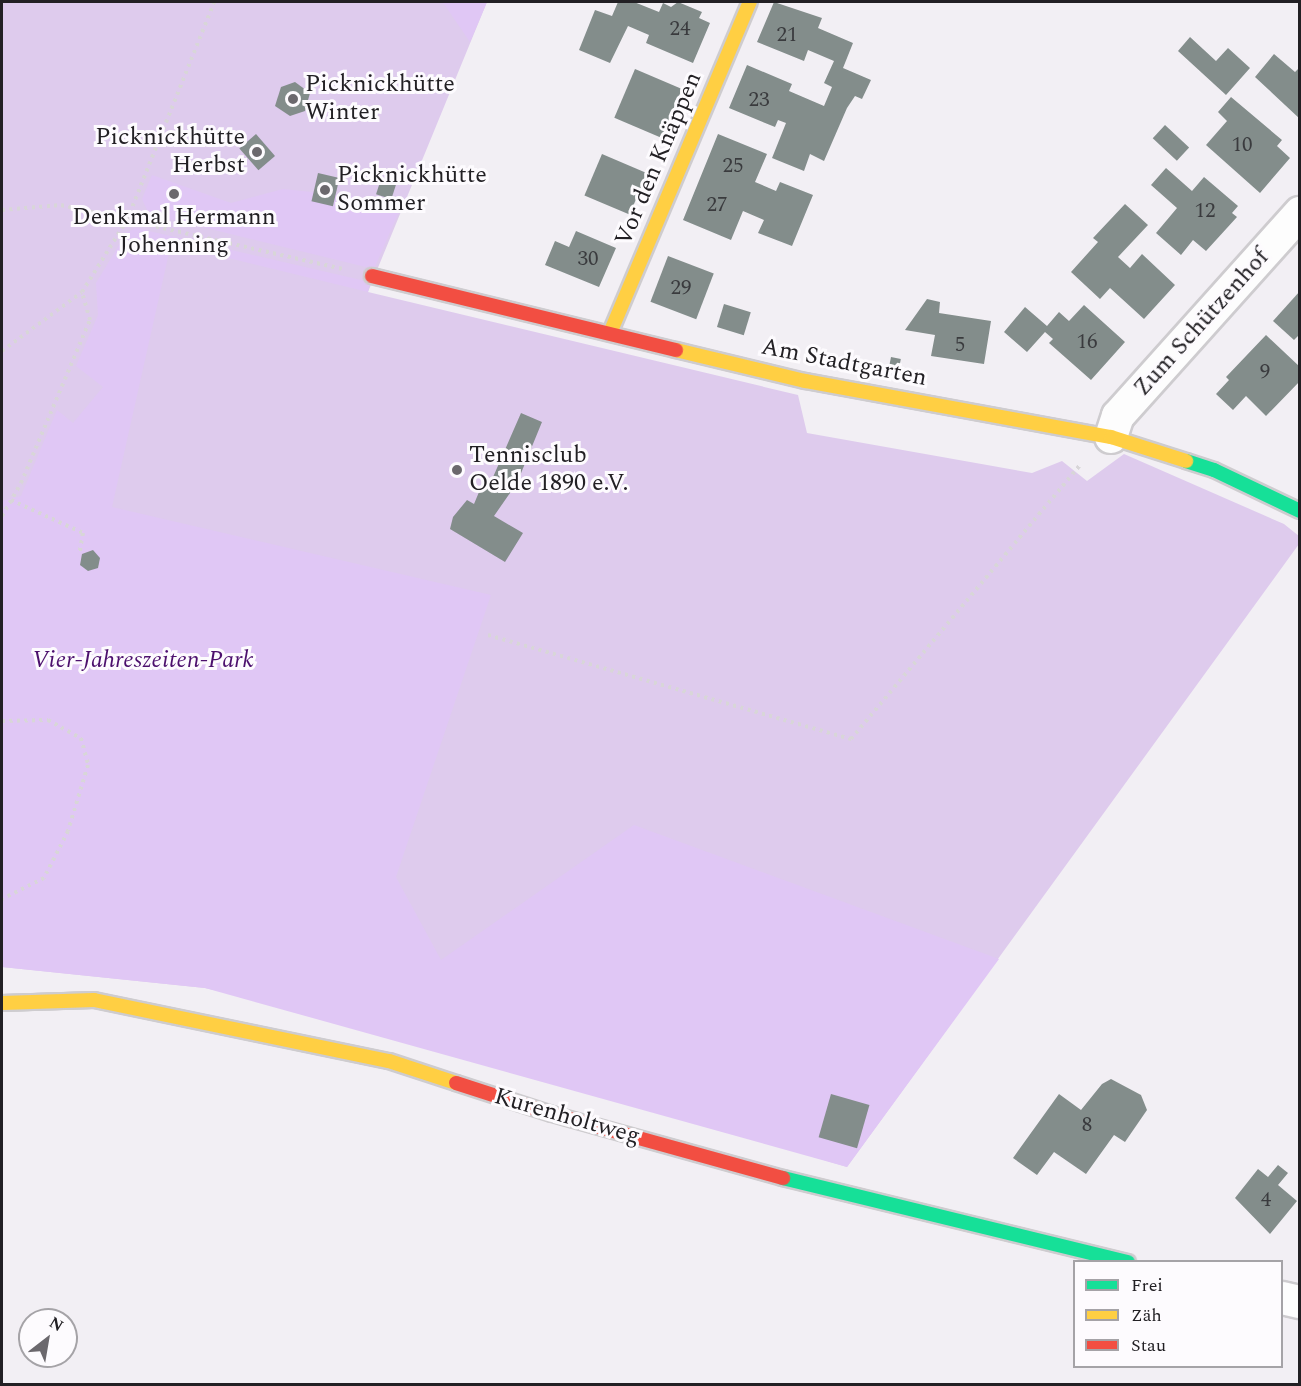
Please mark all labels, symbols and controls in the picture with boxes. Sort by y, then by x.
house number: 24 [670,16,690,42]
house number: 21 [777,22,797,48]
street label: Vor den Knäppen [609,68,709,250]
place label: Picknickhütte Winter [305,71,455,127]
house number: 23 [749,87,769,113]
marker: Picknickhütte Winter [286,92,300,106]
place label: Picknickhütte Herbst [95,124,245,180]
house number: 10 [1232,132,1252,158]
marker: Picknickhütte Herbst [250,145,264,159]
house number: 25 [723,153,743,179]
place label: Picknickhütte Sommer [337,162,487,218]
marker: Picknickhütte Sommer [318,183,332,197]
marker: Denkmal Hermann Johenning [167,187,181,201]
house number: 27 [707,192,727,218]
house number: 12 [1195,198,1215,224]
place label: Denkmal Hermann Johenning [72,204,276,260]
street label: Zum Schützenhof [1128,243,1276,403]
house number: 30 [578,246,598,272]
house number: 29 [671,275,691,301]
house number: 16 [1077,329,1097,355]
house number: 5 [955,332,965,358]
street label: Am Stadtgarten [759,333,929,393]
house number: 9 [1260,359,1270,385]
place label: Tennisclub Oelde 1890 e.V. [469,442,628,498]
marker: Tennisclub Oelde 1890 e.V. [450,463,464,477]
park label: Vier-Jahreszeiten-Park [32,647,254,675]
street label: Kurenholtweg [491,1082,643,1152]
house number: 8 [1082,1112,1092,1138]
house number: 4 [1261,1187,1271,1213]
legend [1073,1260,1283,1368]
text: Frei [1131,1272,1163,1299]
text: Zäh [1131,1302,1162,1329]
north arrow [18,1308,78,1368]
text: N [44,1311,68,1338]
text: Stau [1131,1332,1166,1359]

